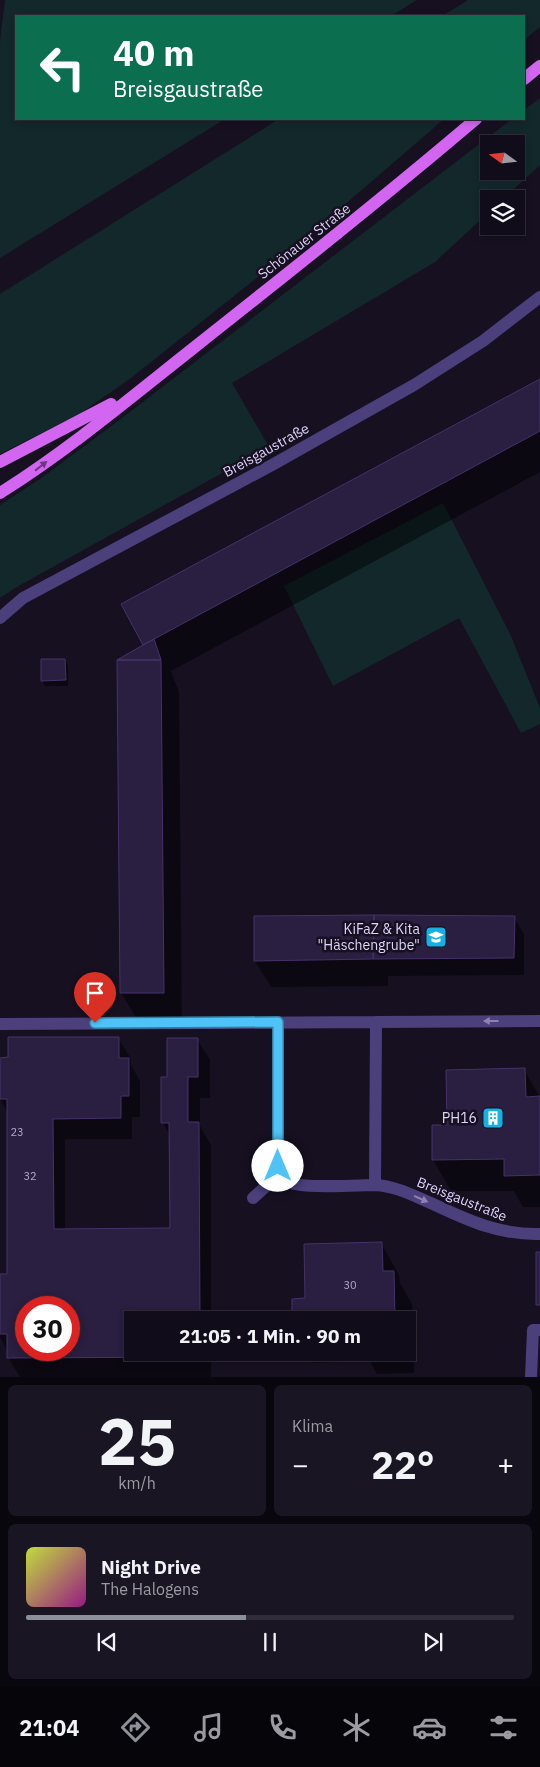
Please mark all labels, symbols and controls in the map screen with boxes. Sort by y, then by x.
text: 40 m [113,30,195,76]
icon: left [30,35,95,100]
text: Breisgaustraße [113,74,263,103]
north arrow [480,135,525,180]
map controls [480,135,525,235]
button: layers [480,190,525,235]
street label: Schönauer Straße [254,199,354,283]
street label: Breisgaustraße [220,419,312,481]
one-way arrow [34,461,47,472]
place label: KiFaZ & Kita "Häschengrube" [317,920,421,954]
school or university icon: KiFaZ & Kita "Häschengrube" [424,925,448,949]
pin [74,972,116,1023]
icon: arrive [81,979,109,1007]
one-way arrow [483,1017,499,1025]
building icon: PH16 [481,1106,505,1130]
place label: PH16 [442,1109,477,1127]
house number: 23 [10,1125,24,1139]
position arrow [251,1139,303,1191]
house number: 32 [23,1169,37,1183]
street label: Breisgaustraße [414,1173,510,1225]
one-way arrow [414,1195,428,1203]
house number: 30 [343,1278,357,1292]
speed limit sign: 30 [15,1296,80,1361]
text: 21:05 · 1 Min. · 90 m [179,1324,361,1348]
text: 25 [98,1398,176,1483]
text: Klima [292,1416,333,1436]
text: 22° [371,1440,435,1489]
text: − [292,1446,309,1483]
text: + [497,1446,514,1483]
text: km/h [118,1473,156,1493]
text: Night Drive [101,1555,201,1579]
text: The Halogens [101,1579,199,1599]
icon: previous [93,1628,121,1656]
icon: pause [256,1628,284,1656]
icon: next [419,1628,447,1656]
icon: directions [118,1710,153,1745]
icon: music [191,1710,226,1745]
icon: phone [265,1710,300,1745]
icon: climate [339,1710,374,1745]
icon: car [412,1710,447,1745]
icon: filters [486,1710,521,1745]
text: 21:04 [19,1713,79,1742]

